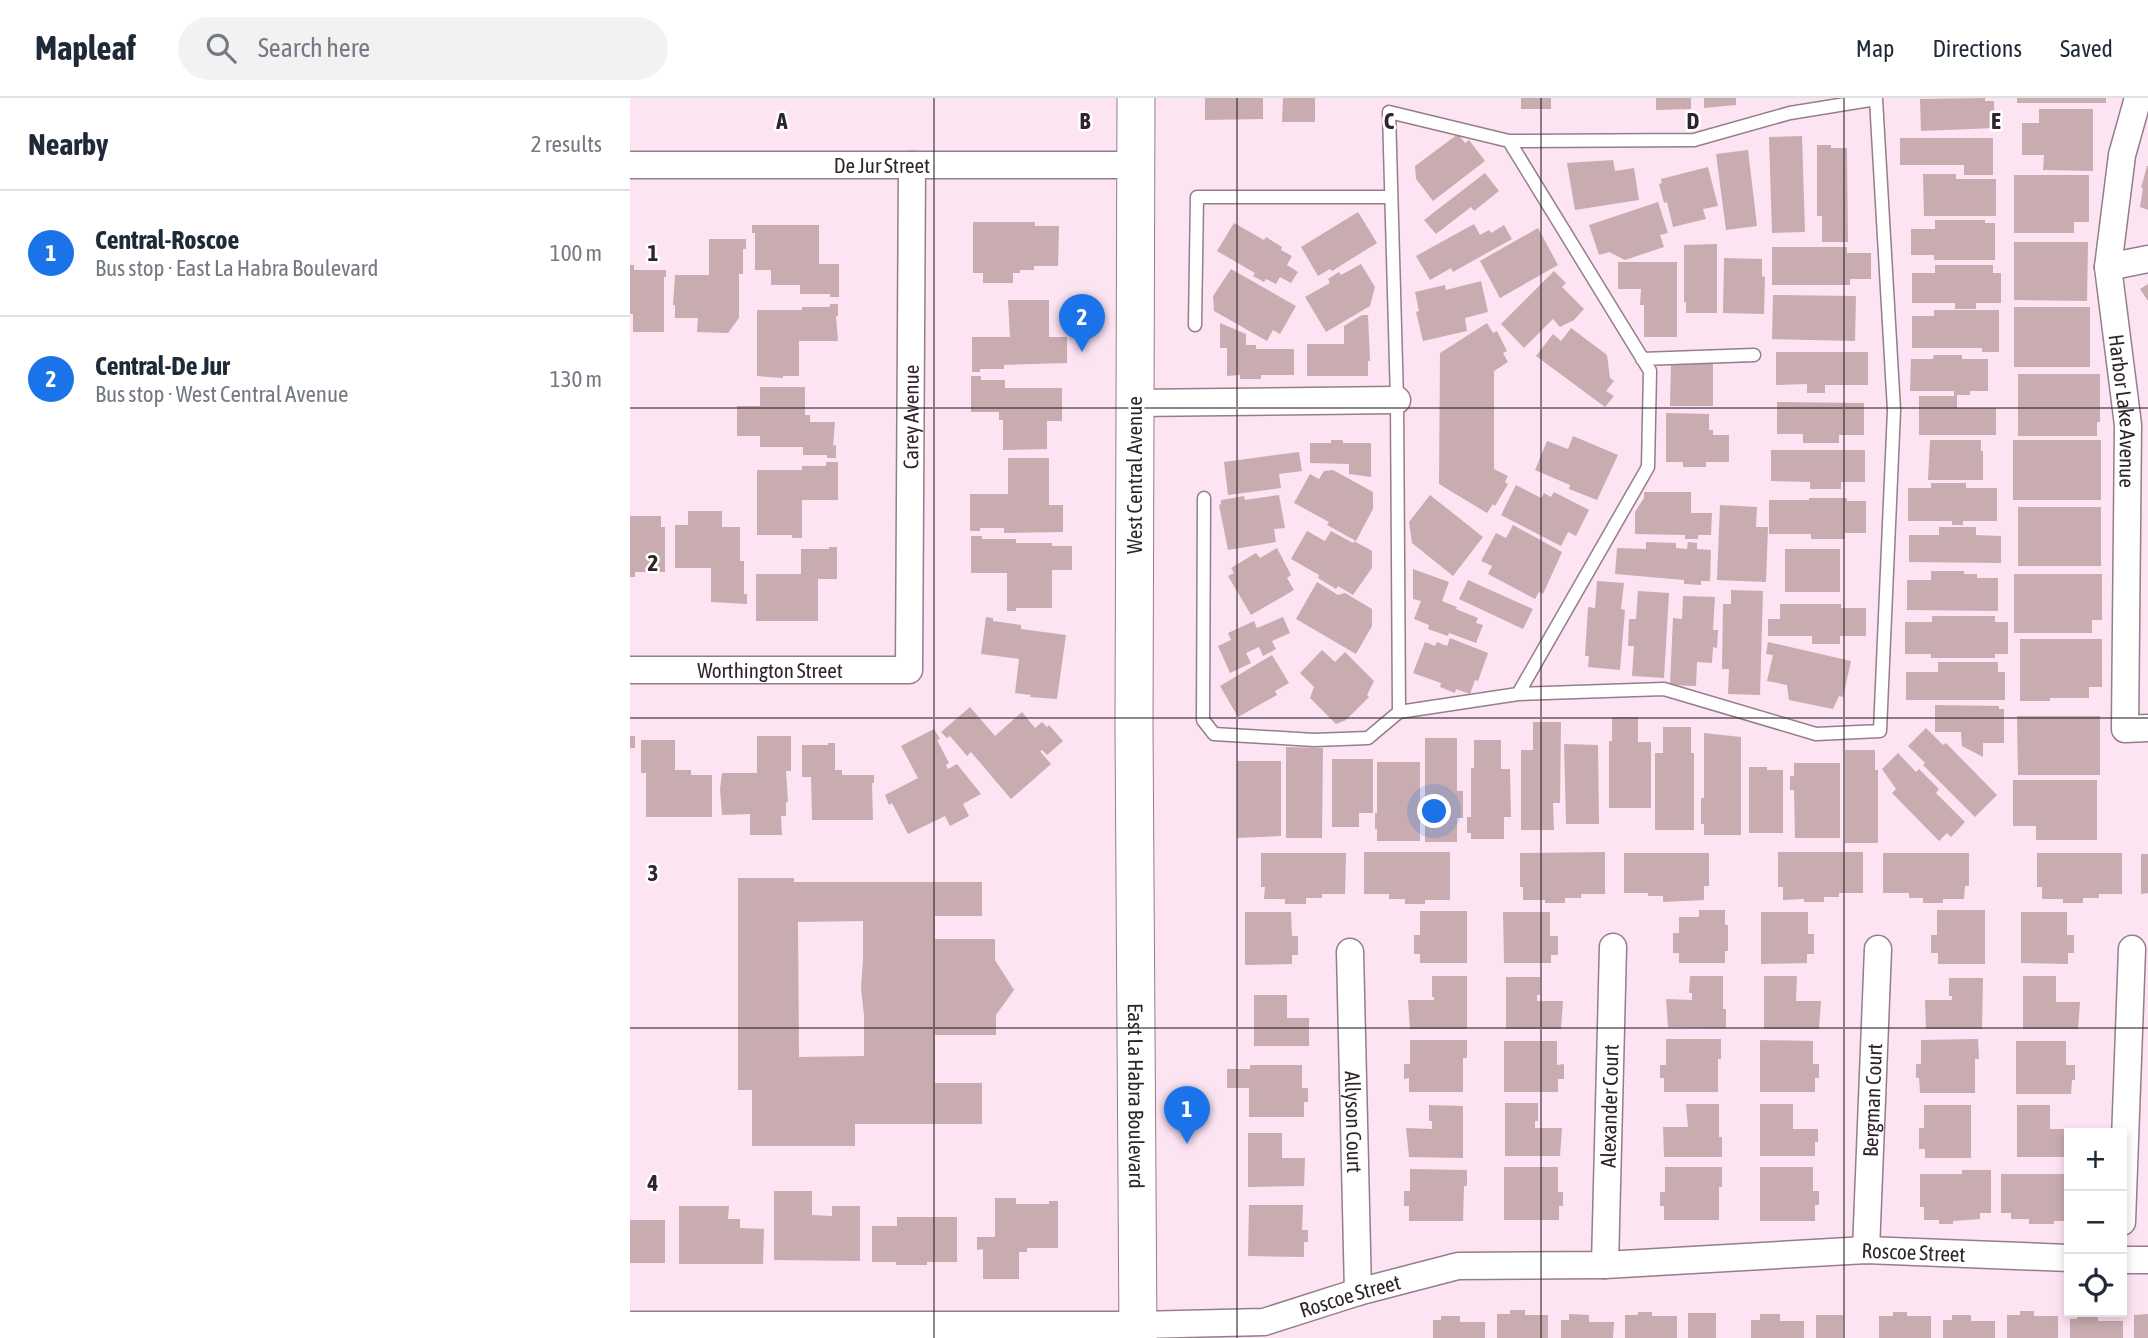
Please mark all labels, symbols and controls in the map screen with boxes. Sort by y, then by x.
search box [178,17,668,80]
text: Mapleaf [35,29,136,67]
icon: search [202,29,240,67]
text: Search here [258,33,370,63]
text: Map [1856,35,1894,62]
text: Directions [1932,35,2022,62]
text: Saved [2060,35,2113,62]
text: A [775,108,788,134]
text: B [1080,108,1091,134]
text: C [1384,108,1395,134]
text: D [1687,108,1700,134]
text: E [1991,108,2001,134]
text: Nearby [28,127,108,161]
text: 2 results [531,131,602,157]
street label: De Jur Street [834,153,930,177]
text: Central-Roscoe [95,225,239,255]
text: 1 [46,240,56,266]
text: 100 m [550,240,602,266]
text: 1 [648,240,659,266]
text: Bus stop · East La Habra Boulevard [95,255,379,281]
pin: 2 [1059,294,1105,352]
street label: Harbor Lake Avenue [2105,333,2140,488]
text: Central-De Jur [95,351,230,381]
street label: Carey Avenue [898,365,923,469]
text: 2 [46,366,56,392]
text: 130 m [550,366,602,392]
text: Bus stop · West Central Avenue [95,381,349,407]
street label: West Central Avenue [1122,396,1146,554]
text: 2 [648,550,658,576]
street label: Worthington Street [697,658,843,682]
your location [1417,794,1451,828]
text: 3 [648,860,658,886]
street label: East La Habra Boulevard [1124,1003,1149,1189]
street label: Bergman Court [1858,1043,1886,1157]
street label: Alexander Court [1595,1044,1623,1168]
street label: Allyson Court [1341,1071,1367,1173]
pin: 1 [1164,1086,1210,1144]
map controls [2064,1128,2127,1317]
button: + [2064,1128,2127,1191]
text: 4 [647,1170,659,1196]
button: − [2064,1191,2127,1254]
street label: Roscoe Street [1861,1238,1966,1266]
button: locate [2064,1254,2127,1317]
street label: Roscoe Street [1297,1269,1403,1322]

